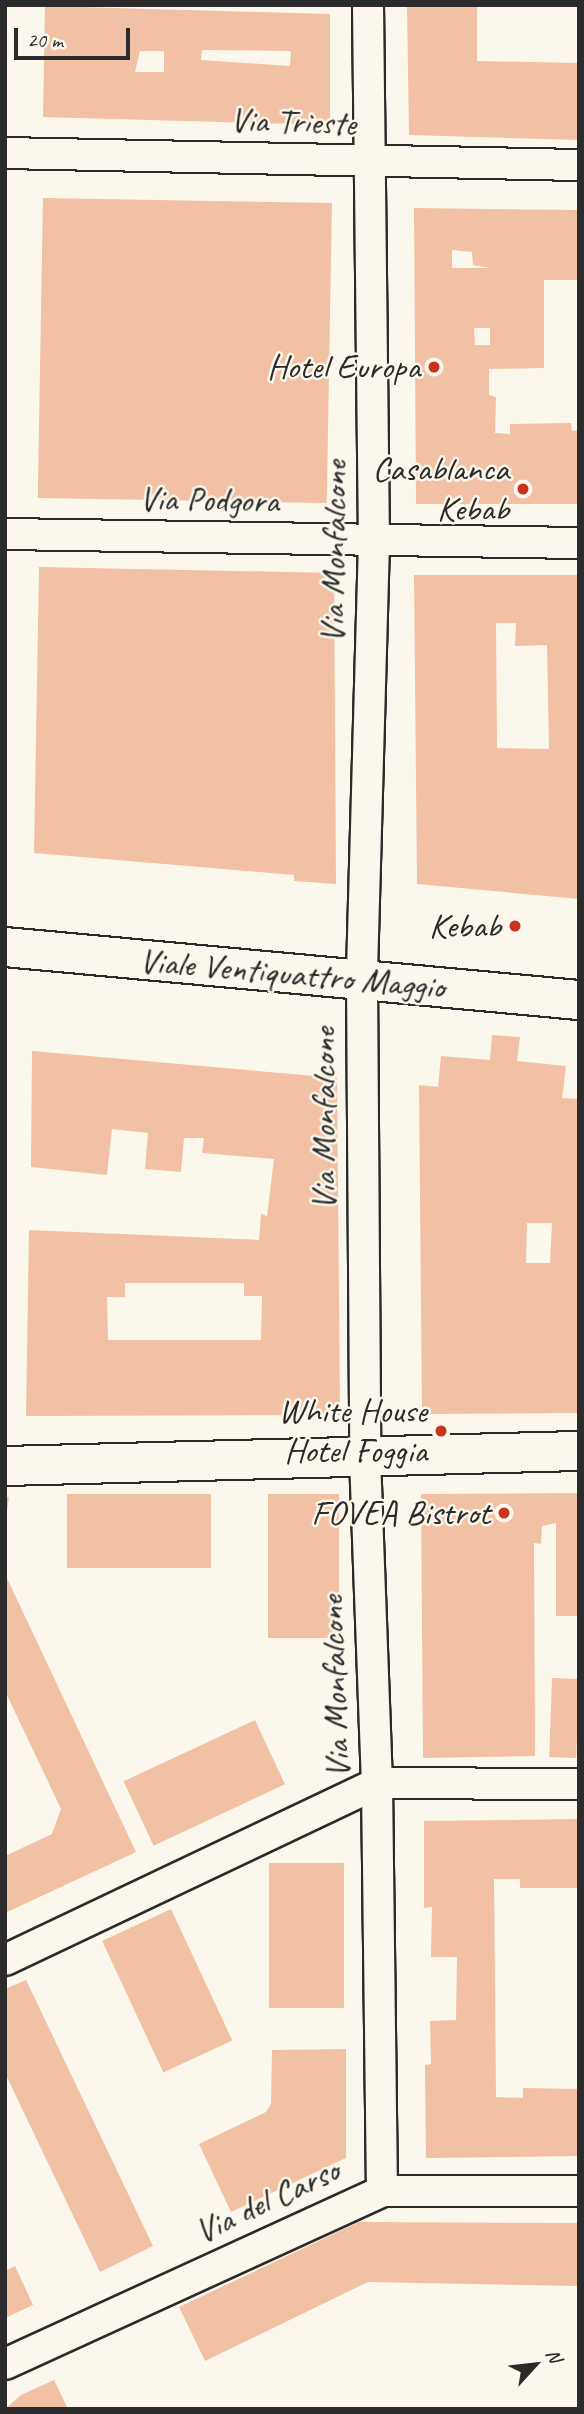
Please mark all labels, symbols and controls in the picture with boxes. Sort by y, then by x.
scale bar [18,14,133,58]
text: 20 m [27,27,63,53]
street label: Via Trieste [230,99,356,145]
place label: Hotel Europa [267,346,420,388]
marker: Hotel Europa [426,359,442,375]
place label: Casablanca Kebab [372,448,509,530]
street label: Via Monfalcone [311,461,357,643]
street label: Via Podgora [139,478,279,522]
marker: Casablanca Kebab [515,481,531,497]
place label: Kebab [429,905,501,947]
marker: Kebab [507,918,523,934]
street label: Viale Ventiquattro Maggio [137,940,447,1008]
street label: Via Monfalcone [303,1028,345,1210]
place label: White House Hotel Foggia [278,1390,427,1472]
marker: White House Hotel Foggia [433,1423,449,1439]
place label: FOVEA Bistrot [311,1492,490,1534]
marker: FOVEA Bistrot [496,1505,512,1521]
street label: Via Monfalcone [311,1596,359,1778]
street label: Via del Carso [188,2149,346,2253]
north arrow [500,2330,570,2400]
text: N [540,2345,567,2366]

